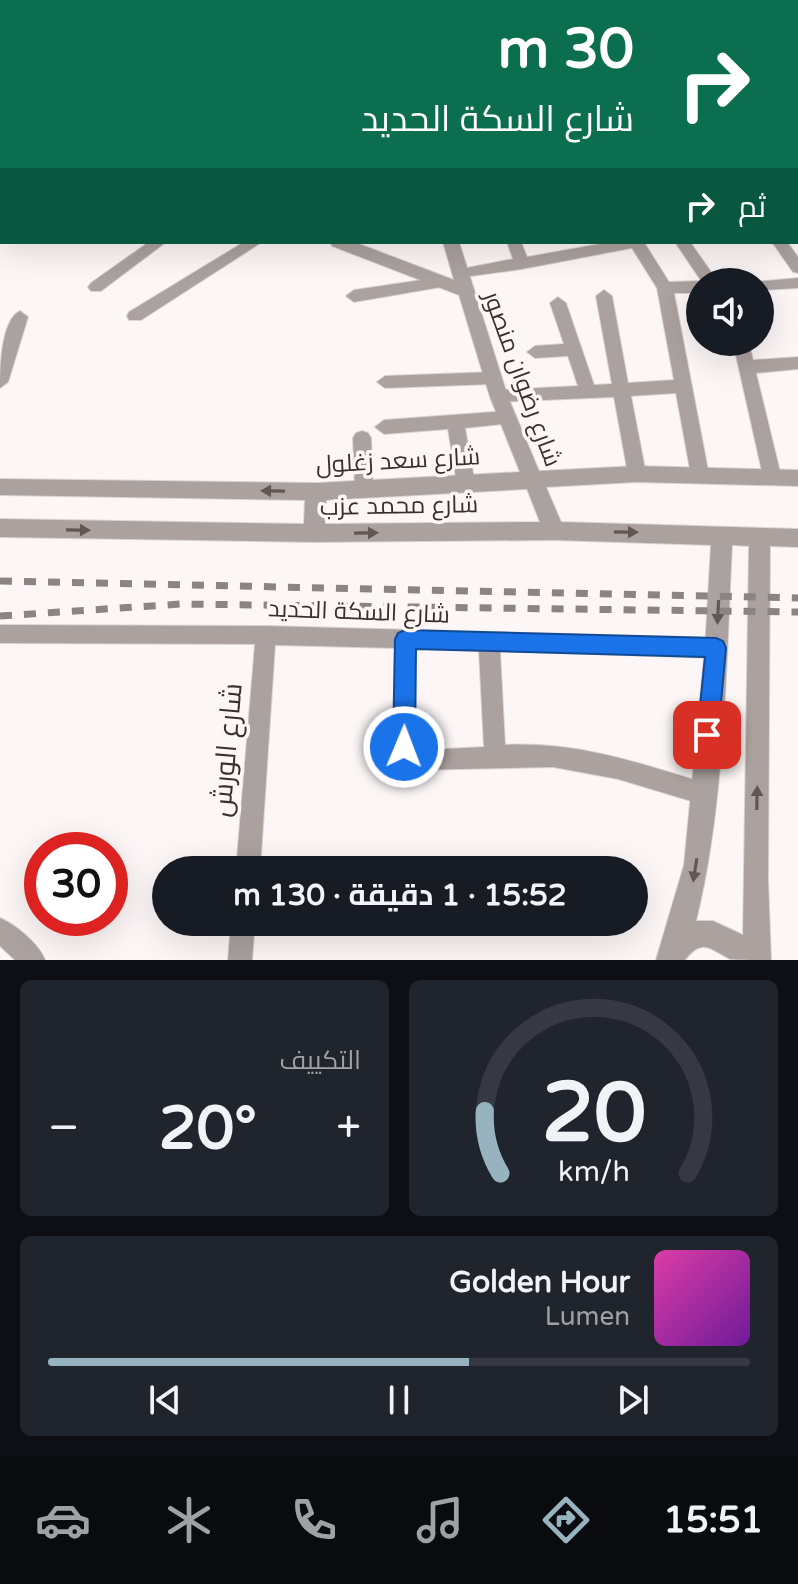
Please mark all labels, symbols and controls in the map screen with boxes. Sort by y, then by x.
text: 30 m [498,16,634,83]
icon: right [662,32,766,136]
text: شارع السكة الحديد [361,98,634,141]
icon: right [678,184,722,228]
text: ثم [738,189,766,226]
map controls [686,268,774,356]
button: sound [686,268,774,356]
street label: شارع رضوان منصور [475,286,567,471]
street label: شارع سعد زغلول [315,442,481,481]
one-way arrow [260,485,285,497]
street label: شارع محمد عزب [320,490,478,523]
one-way arrow [66,523,91,536]
one-way arrow [614,526,639,538]
one-way arrow [354,527,379,539]
street label: شارع السكة الحديد [268,594,450,631]
one-way arrow [711,600,724,625]
street label: شارع الورش [204,682,251,818]
pin [673,701,741,769]
position arrow [362,705,446,789]
icon: arrive [685,713,729,757]
one-way arrow [751,785,763,810]
speed limit sign: 30 [24,832,128,936]
one-way arrow [688,858,701,883]
text: 15:52 · 1 دقيقة · 130 m [233,877,567,914]
text: التكييف [279,1045,361,1076]
text: 20 [541,1064,646,1164]
text: 20° [159,1093,257,1165]
text: − [48,1102,79,1155]
text: + [336,1102,361,1155]
text: km/h [558,1155,629,1189]
text: Golden Hour [449,1264,630,1301]
text: Lumen [545,1301,630,1332]
icon: previous [143,1378,187,1422]
icon: pause [377,1378,421,1422]
icon: next [611,1378,655,1422]
icon: car [35,1492,91,1548]
icon: climate [161,1492,217,1548]
icon: phone [286,1492,342,1548]
icon: music [412,1492,468,1548]
icon: directions [538,1492,594,1548]
text: 15:51 [663,1499,763,1542]

